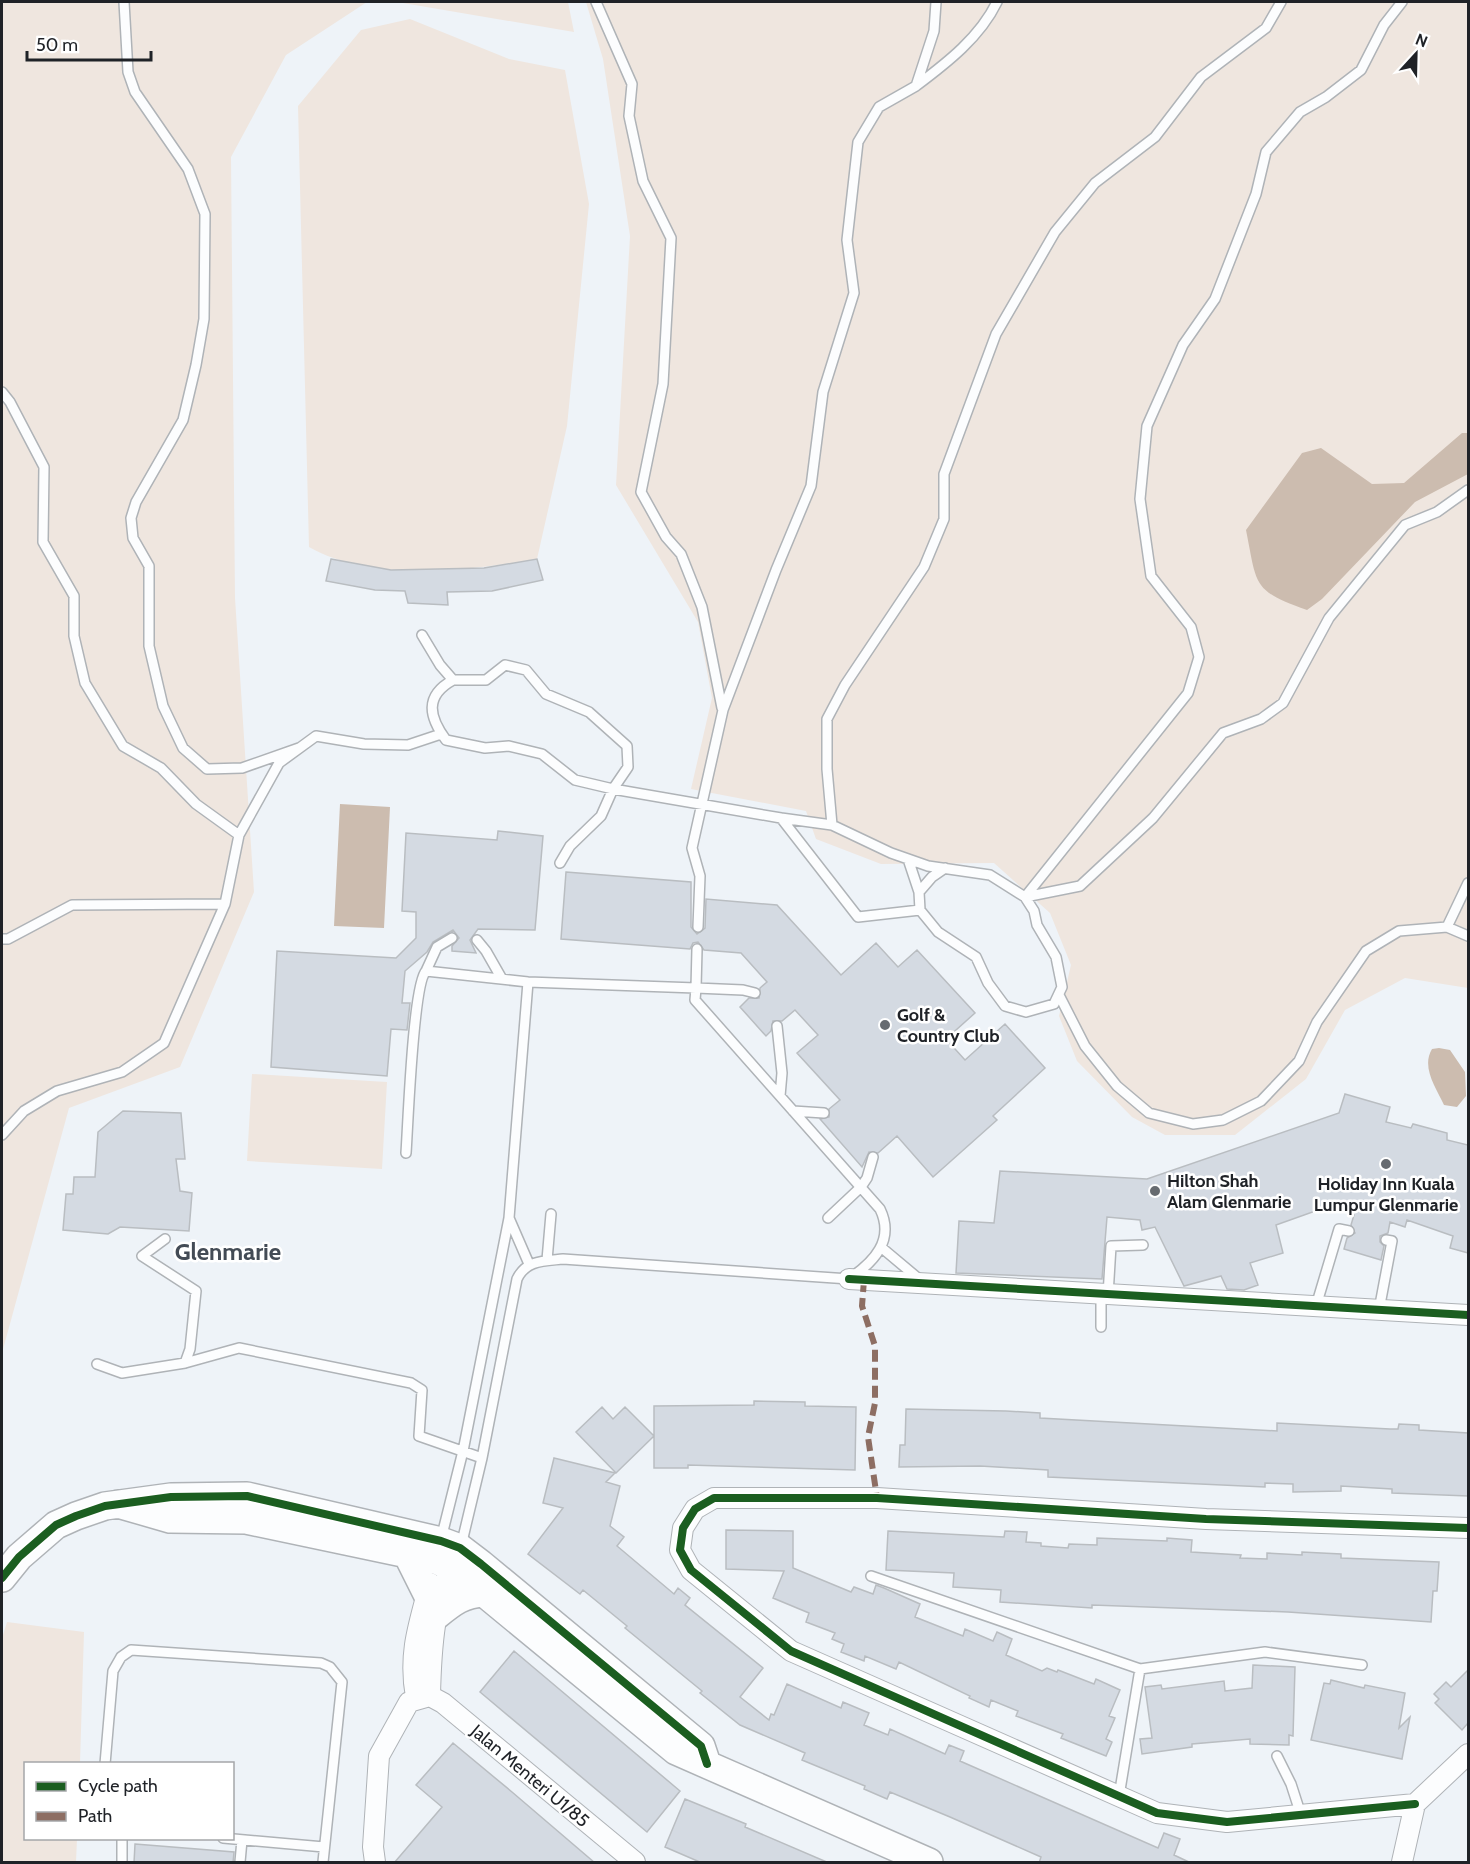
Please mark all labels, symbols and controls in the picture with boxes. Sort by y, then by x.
scale bar [27,24,152,62]
north arrow [1386,24,1446,84]
text: N [1413,30,1430,51]
text: 50 m [36,34,78,56]
place label: Golf & Country Club [897,1004,999,1047]
marker: Golf & Country Club [878,1018,892,1032]
marker: Holiday Inn Kuala Lumpur Glenmarie [1379,1157,1393,1171]
place label: Hilton Shah Alam Glenmarie [1167,1170,1291,1213]
place label: Holiday Inn Kuala Lumpur Glenmarie [1314,1173,1458,1216]
marker: Hilton Shah Alam Glenmarie [1148,1184,1162,1198]
district label: Glenmarie [175,1237,281,1266]
street label: Jalan Menteri U1/85 [466,1719,594,1832]
legend [24,1762,234,1840]
text: Cycle path [78,1775,158,1797]
text: Path [78,1805,112,1827]

